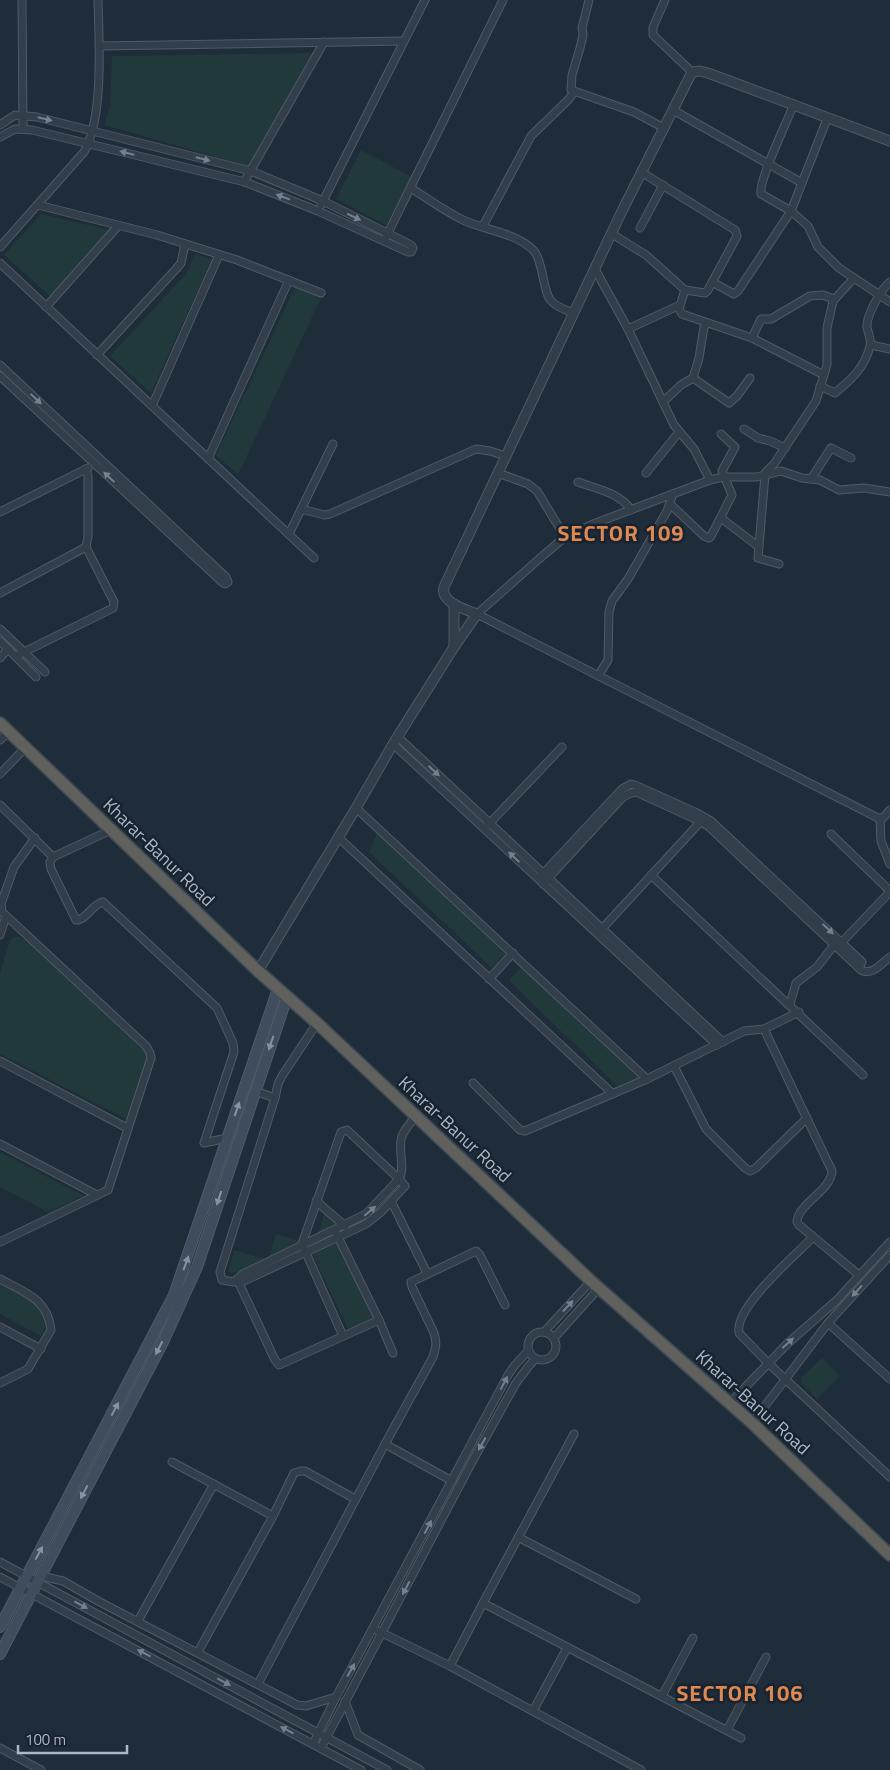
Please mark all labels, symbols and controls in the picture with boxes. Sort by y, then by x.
one-way arrow [38,115,53,123]
one-way arrow [120,148,135,156]
one-way arrow [195,155,210,163]
one-way arrow [275,193,290,201]
one-way arrow [347,213,361,221]
one-way arrow [29,393,41,405]
one-way arrow [103,471,115,483]
district label: SECTOR 109 [557,516,685,550]
one-way arrow [427,765,439,777]
street label: Kharar-Banur Road [97,792,221,912]
one-way arrow [509,851,521,863]
one-way arrow [822,923,834,935]
one-way arrow [267,1036,274,1051]
street label: Kharar-Banur Road [392,1069,518,1189]
one-way arrow [234,1101,241,1116]
one-way arrow [215,1190,223,1205]
one-way arrow [363,1205,376,1216]
one-way arrow [182,1256,190,1270]
one-way arrow [851,1284,863,1296]
one-way arrow [562,1301,574,1313]
one-way arrow [781,1338,794,1349]
one-way arrow [155,1341,163,1356]
street label: Kharar-Banur Road [690,1343,816,1461]
one-way arrow [500,1376,508,1390]
one-way arrow [111,1402,119,1416]
one-way arrow [478,1437,486,1452]
one-way arrow [80,1485,88,1500]
one-way arrow [424,1519,432,1534]
one-way arrow [35,1545,43,1560]
one-way arrow [401,1581,410,1594]
one-way arrow [74,1601,88,1610]
one-way arrow [137,1649,151,1658]
one-way arrow [347,1662,355,1677]
district label: SECTOR 106 [676,1676,804,1710]
one-way arrow [217,1678,231,1687]
scale bar [18,1722,126,1754]
one-way arrow [280,1726,294,1734]
text: 100 m [25,1728,66,1751]

